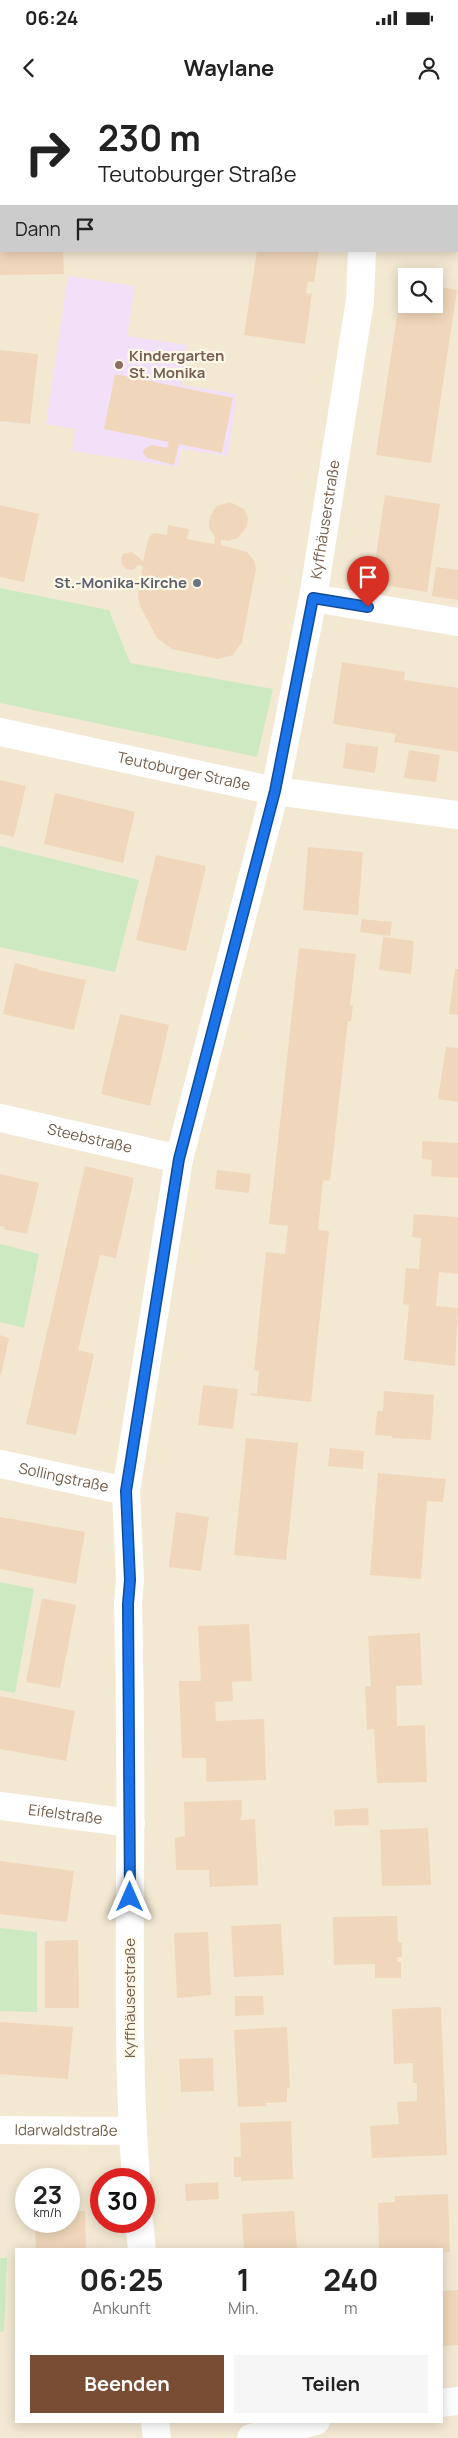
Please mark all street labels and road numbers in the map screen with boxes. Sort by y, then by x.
street label: Kyffhäuserstraße [305,458,345,580]
street label: Teutoburger Straße [115,746,253,795]
street label: Steebstraße [45,1118,134,1158]
street label: Sollingstraße [17,1457,111,1497]
street label: Eifelstraße [27,1799,104,1829]
street label: Kyffhäuserstraße [119,1938,140,2058]
street label: Idarwaldstraße [14,2119,118,2141]

